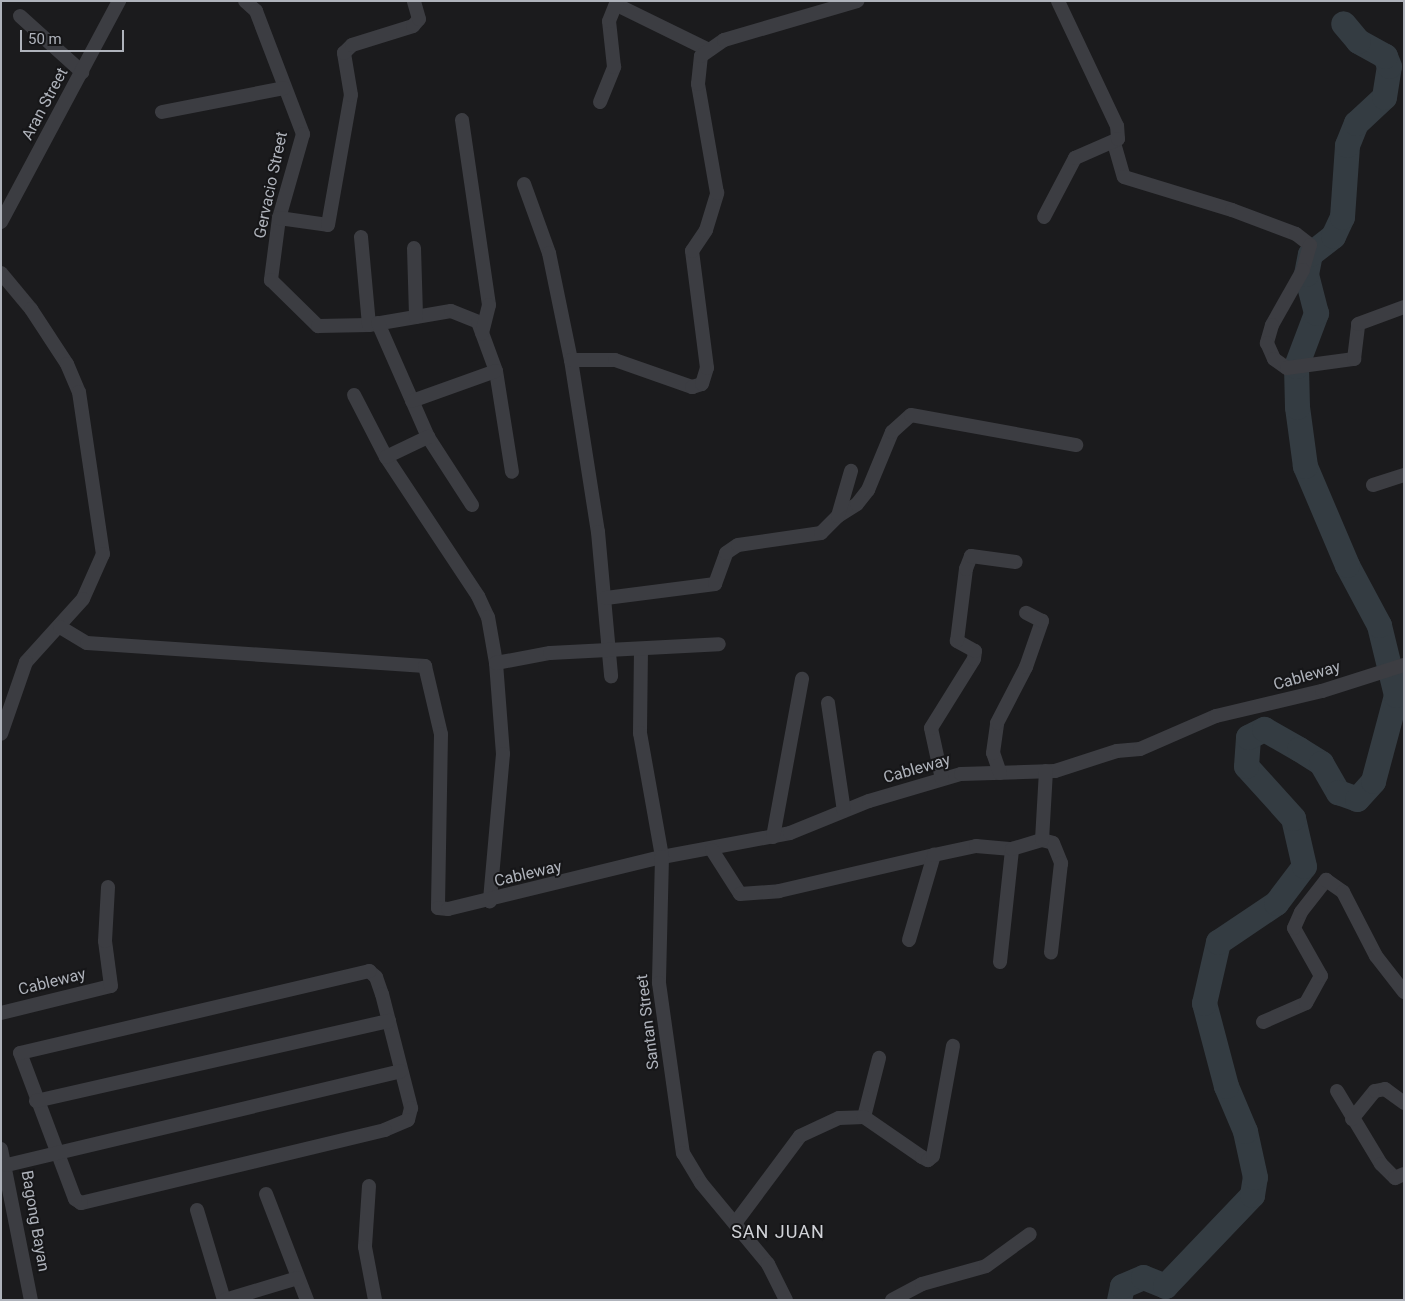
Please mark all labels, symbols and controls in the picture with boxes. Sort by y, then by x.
scale bar [22,20,126,52]
text: 50 m [28,30,62,48]
street label: Aran Street [18,64,72,144]
street label: Gervacio Street [250,130,292,240]
street label: Cableway [1271,657,1343,695]
street label: Cableway [881,750,953,788]
street label: Cableway [492,857,564,891]
street label: Cableway [16,964,88,1000]
street label: Santan Street [633,973,663,1071]
street label: Bagong Bayan [17,1169,53,1273]
district label: SAN JUAN [730,1221,826,1243]

